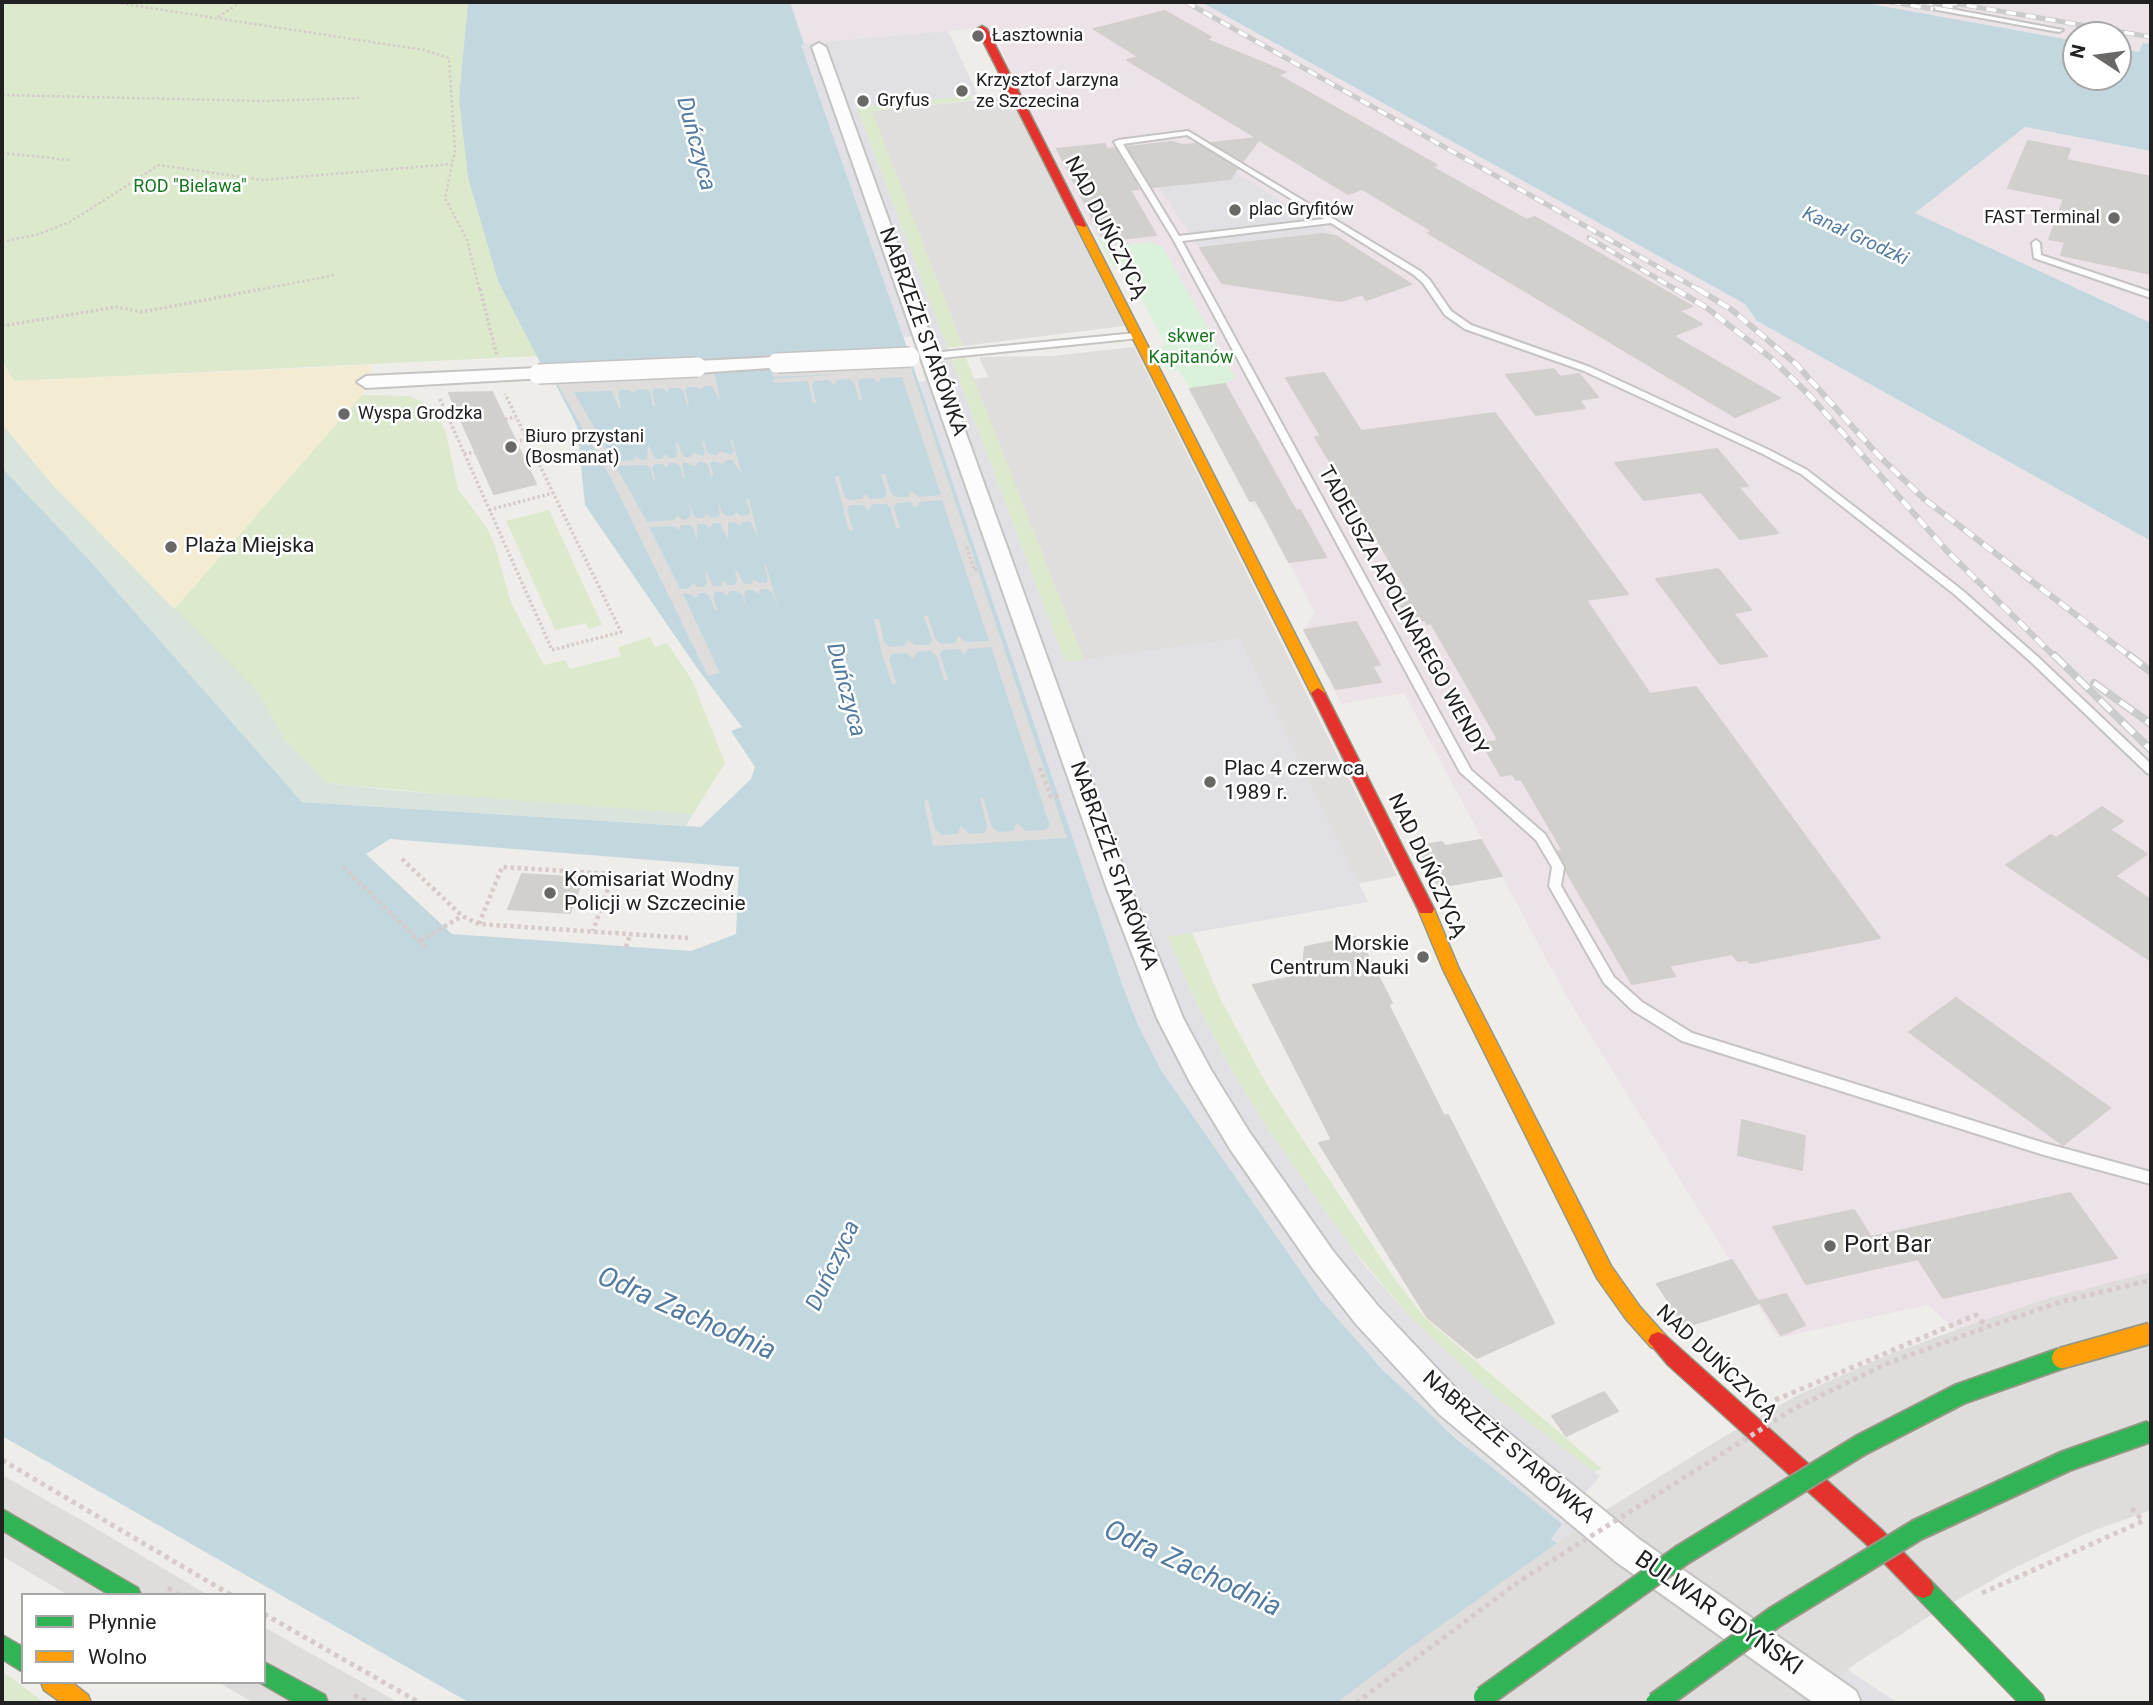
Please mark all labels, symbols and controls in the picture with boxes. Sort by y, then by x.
north arrow [2062,21,2132,91]
place label: Łasztownia [992,25,1083,47]
marker: Łasztownia [970,28,986,44]
text: N [2065,42,2091,61]
place label: Krzysztof Jarzyna ze Szczecina [976,70,1119,112]
marker: Krzysztof Jarzyna ze Szczecina [954,83,970,99]
place label: Gryfus [877,90,930,112]
marker: Gryfus [855,93,871,109]
water label: Duńczyca [669,94,721,194]
street label: NAD DUŃCZYCĄ [1058,153,1152,303]
park label: ROD "Bielawa" [133,176,247,198]
place label: plac Gryfitów [1249,199,1354,221]
marker: plac Gryfitów [1227,202,1243,218]
water label: Kanał Grodzki [1799,203,1911,271]
place label: FAST Terminal [1984,207,2100,229]
marker: FAST Terminal [2106,210,2122,226]
street label: NABRZEŻE STARÓWKA [873,224,971,440]
park label: skwer Kapitanów [1149,326,1233,368]
place label: Wyspa Grodzka [358,403,483,425]
marker: Wyspa Grodzka [336,406,352,422]
place label: Biuro przystani (Bosmanat) [525,426,644,468]
marker: Biuro przystani (Bosmanat) [503,439,519,455]
street label: TADEUSZA APOLINAREGO WENDY [1312,462,1492,760]
place label: Plaża Miejska [185,534,314,560]
marker: Plaża Miejska [163,539,179,555]
water label: Duńczyca [819,640,871,740]
place label: Plac 4 czerwca 1989 r. [1224,757,1365,807]
street label: NABRZEŻE STARÓWKA [1064,758,1162,974]
marker: Plac 4 czerwca 1989 r. [1202,774,1218,790]
street label: NAD DUŃCZYCĄ [1382,790,1470,942]
place label: Komisariat Wodny Policji w Szczecinie [564,868,746,918]
marker: Komisariat Wodny Policji w Szczecinie [542,885,558,901]
place label: Morskie Centrum Nauki [1270,932,1409,982]
marker: Morskie Centrum Nauki [1415,949,1431,965]
water label: Duńczyca [801,1217,867,1315]
place label: Port Bar [1844,1232,1931,1260]
marker: Port Bar [1822,1238,1838,1254]
water label: Odra Zachodnia [592,1261,780,1369]
street label: NAD DUŃCZYCĄ [1650,1301,1782,1425]
street label: NABRZEŻE STARÓWKA [1417,1366,1599,1530]
water label: Odra Zachodnia [1098,1514,1286,1626]
street label: BULWAR GDYŃSKI [1629,1545,1807,1683]
legend [21,1593,266,1684]
text: Płynnie [88,1610,156,1634]
text: Wolno [88,1645,147,1669]

